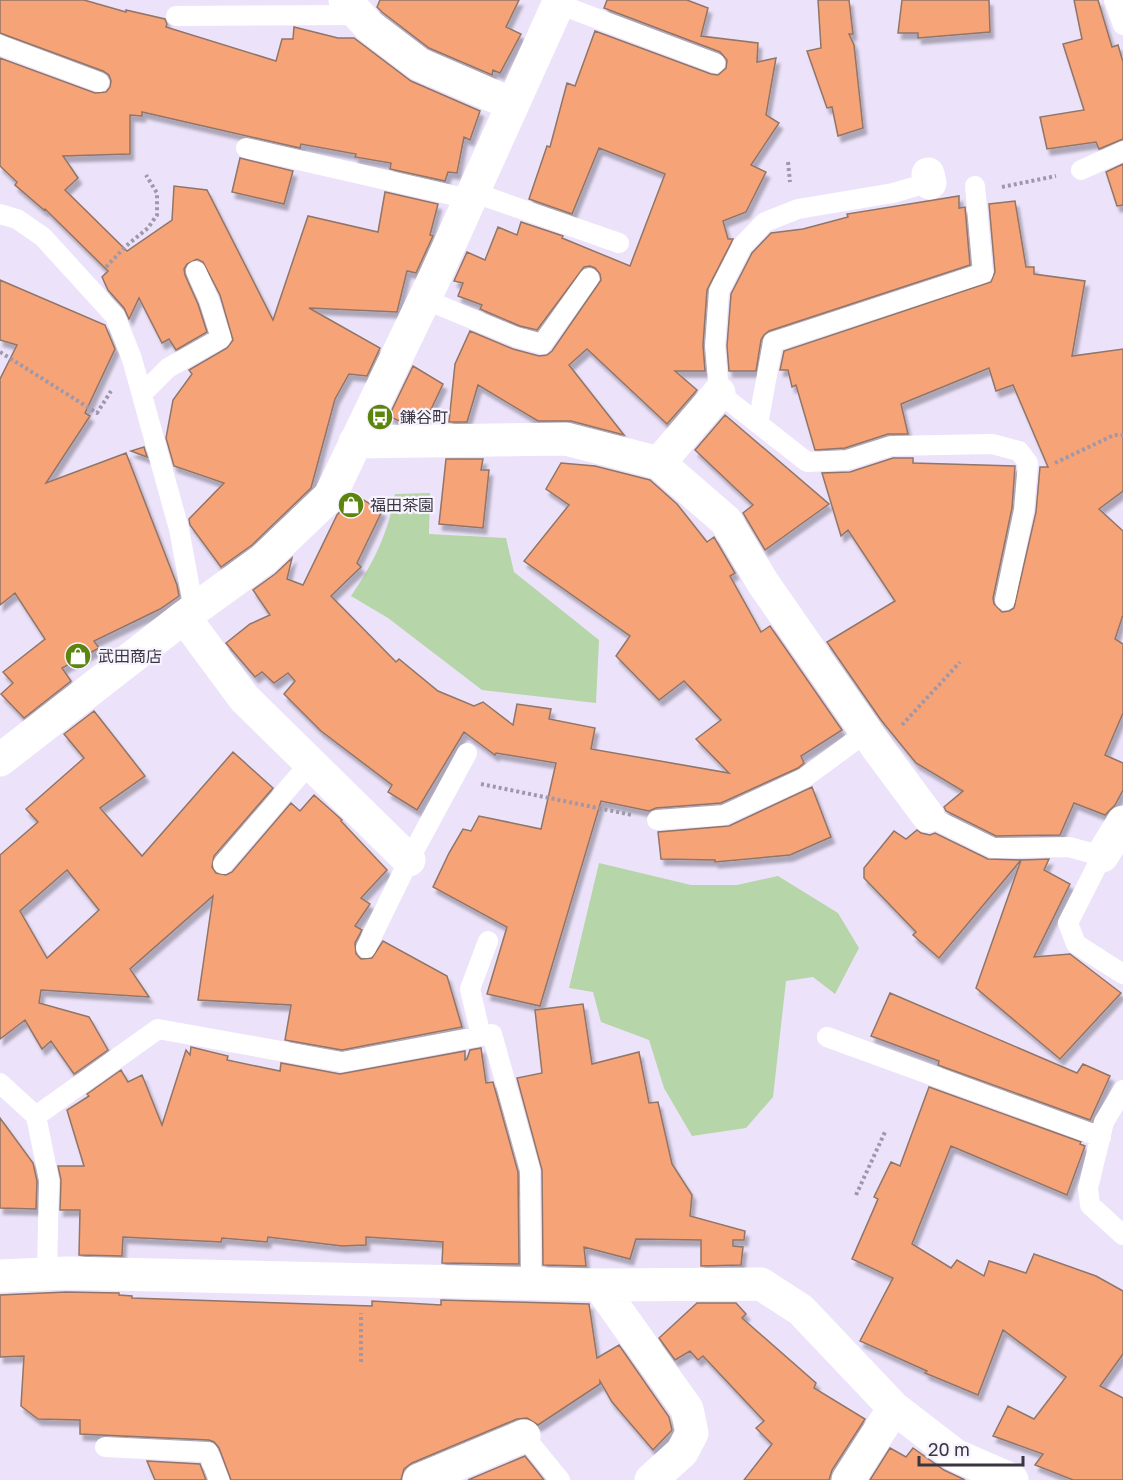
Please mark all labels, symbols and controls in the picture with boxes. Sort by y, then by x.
bus stop icon: 鎌谷町 [365,402,395,432]
place label: 鎌谷町 [400,407,448,427]
shop icon: 福田茶園 [336,490,366,520]
place label: 福田茶園 [370,495,434,515]
shop icon: 武田商店 [63,641,93,671]
place label: 武田商店 [98,646,162,666]
scale bar [919,1429,1022,1467]
text: 20 m [928,1438,970,1460]

